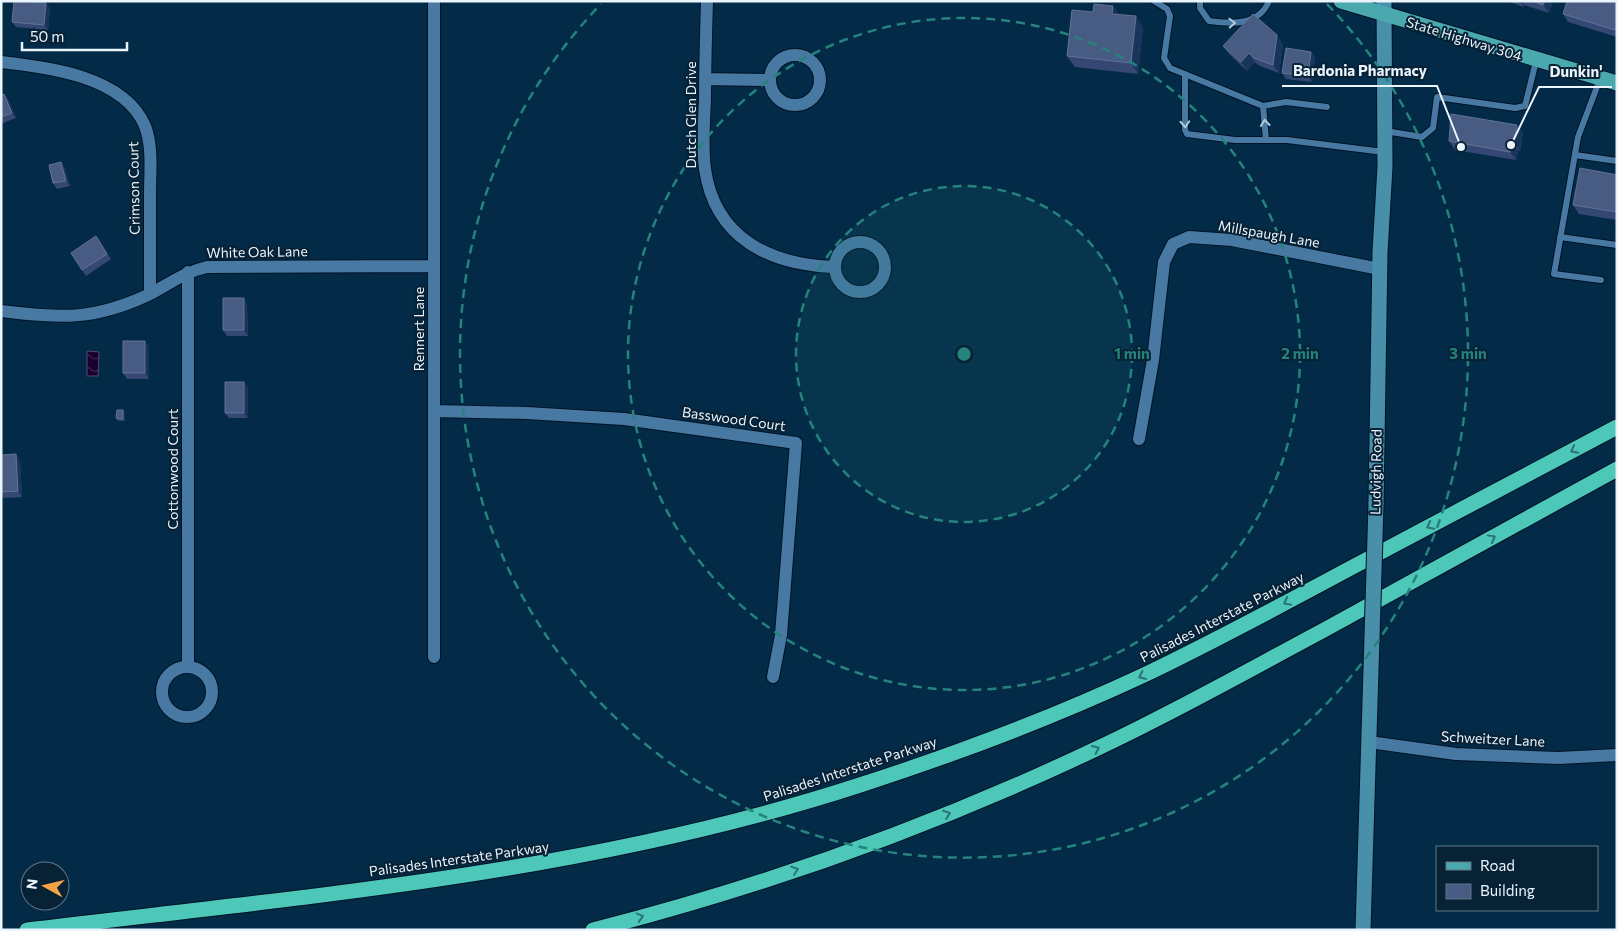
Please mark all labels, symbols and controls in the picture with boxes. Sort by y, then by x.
street label: State Highway 304 [1404,13,1525,64]
one-way arrow [1228,17,1236,28]
scale bar [22,20,128,52]
text: 50 m [30,27,64,45]
callout: Bardonia Pharmacy [1282,56,1437,86]
callout: Dunkin' [1539,57,1612,87]
street label: Dutch Glen Drive [682,61,699,169]
text: Bardonia Pharmacy [1293,61,1428,79]
text: Dunkin' [1549,62,1603,80]
one-way arrow [1259,119,1270,127]
one-way arrow [1180,120,1191,128]
street label: Crimson Court [124,141,143,235]
street label: Millspaugh Lane [1217,216,1321,251]
street label: White Oak Lane [206,242,308,261]
street label: Rennert Lane [410,287,427,371]
text: 1 min [1114,344,1150,362]
text: 2 min [1281,344,1319,362]
text: 3 min [1449,344,1487,362]
centre of rings [955,345,973,363]
street label: Basswood Court [681,403,787,434]
street label: Cottonwood Court [164,408,181,530]
street label: Ludvigh Road [1366,429,1385,515]
one-way arrow [1570,444,1579,454]
one-way arrow [1426,520,1435,530]
one-way arrow [1486,534,1495,544]
street label: Palisades Interstate Parkway [1137,568,1307,665]
one-way arrow [1283,596,1292,606]
one-way arrow [1138,669,1147,680]
street label: Schweitzer Lane [1441,727,1545,750]
street label: Palisades Interstate Parkway [761,732,939,805]
one-way arrow [1091,745,1100,755]
one-way arrow [943,809,951,819]
street label: Palisades Interstate Parkway [368,837,550,880]
legend [1436,846,1598,911]
text: Road [1480,856,1515,874]
north arrow [20,861,70,911]
one-way arrow [790,866,799,876]
text: N [22,878,41,891]
text: Building [1480,881,1535,899]
one-way arrow [635,913,643,923]

